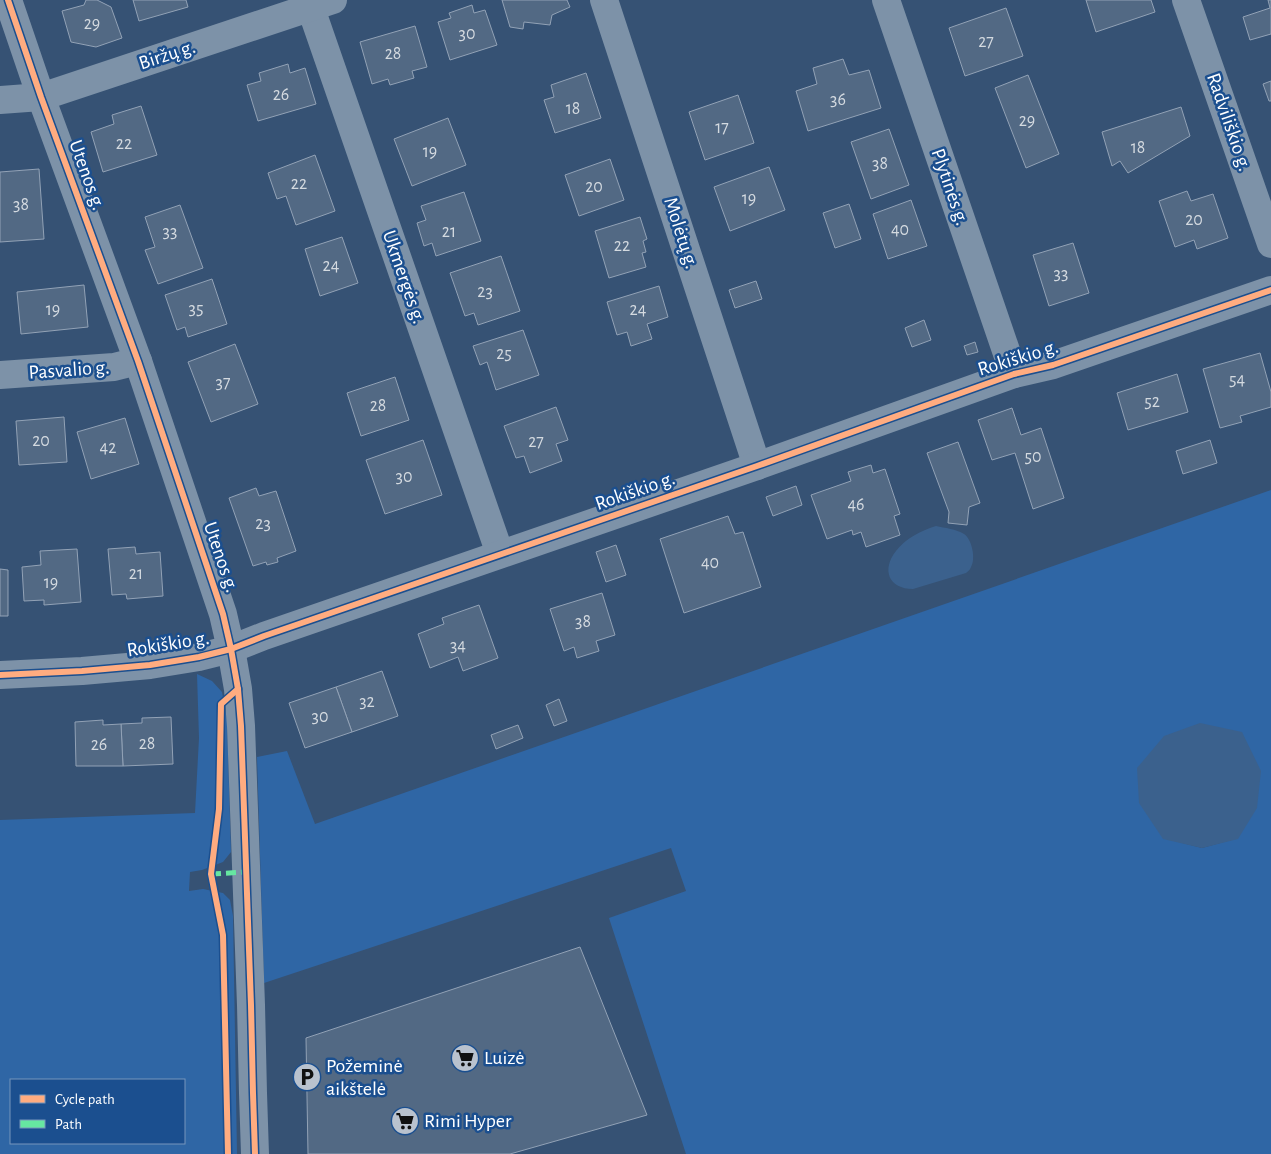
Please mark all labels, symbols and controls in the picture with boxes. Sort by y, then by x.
house number: 29 [84,15,100,33]
house number: 30 [459,25,475,43]
house number: 27 [978,33,994,51]
street label: Biržų g. [136,37,198,73]
house number: 28 [385,45,401,63]
street label: Radviliškio g. [1203,70,1255,174]
house number: 26 [273,86,289,104]
house number: 36 [830,91,846,109]
house number: 18 [566,100,580,118]
house number: 29 [1019,112,1035,130]
house number: 17 [715,119,729,137]
house number: 22 [116,135,132,153]
street label: Utenos g. [65,137,109,213]
house number: 18 [1131,139,1145,157]
house number: 19 [423,143,437,161]
street label: Plytinės g. [928,146,972,228]
house number: 38 [872,155,888,173]
house number: 22 [291,175,307,193]
house number: 20 [585,178,603,196]
house number: 19 [742,190,756,208]
street label: Molėtų g. [660,195,702,271]
house number: 38 [13,196,29,214]
house number: 20 [1185,211,1203,229]
house number: 40 [891,221,909,239]
house number: 33 [163,223,177,241]
house number: 21 [442,223,456,241]
street label: Ukmergės g. [379,228,429,326]
house number: 22 [614,237,630,255]
house number: 24 [323,257,340,275]
house number: 33 [1054,265,1068,283]
house number: 23 [477,283,493,301]
house number: 35 [189,300,203,318]
house number: 19 [46,301,60,319]
house number: 24 [630,301,647,319]
street label: Rokiškio g. [975,336,1061,380]
house number: 25 [496,345,512,363]
street label: Pasvalio g. [28,357,110,383]
house number: 54 [1229,371,1245,389]
house number: 37 [216,374,230,392]
house number: 52 [1144,393,1160,411]
house number: 28 [370,397,386,415]
house number: 20 [32,432,50,450]
house number: 27 [528,433,544,451]
house number: 42 [100,439,116,457]
house number: 50 [1024,448,1042,466]
house number: 30 [396,468,412,486]
street label: Rokiškio g. [593,468,677,514]
house number: 46 [847,496,865,514]
house number: 23 [255,515,271,533]
street label: Utenos g. [200,519,242,595]
house number: 40 [701,554,719,572]
house number: 21 [129,565,143,583]
house number: 19 [44,574,58,592]
house number: 38 [575,613,591,631]
street label: Rokiškio g. [125,628,211,660]
house number: 34 [450,637,466,655]
house number: 32 [359,693,375,711]
house number: 30 [312,708,328,726]
house number: 28 [139,735,155,753]
house number: 26 [91,736,107,754]
supermarket icon: Luizė [450,1043,480,1073]
place label: Luizė [484,1048,525,1068]
place label: Požeminė aikštelė [326,1056,403,1099]
parking icon: Požeminė aikštelė [292,1062,322,1092]
legend [10,1079,185,1144]
text: Cycle path [55,1092,115,1107]
supermarket icon: Rimi Hyper [390,1106,420,1136]
place label: Rimi Hyper [424,1111,512,1131]
text: Path [55,1117,82,1132]

